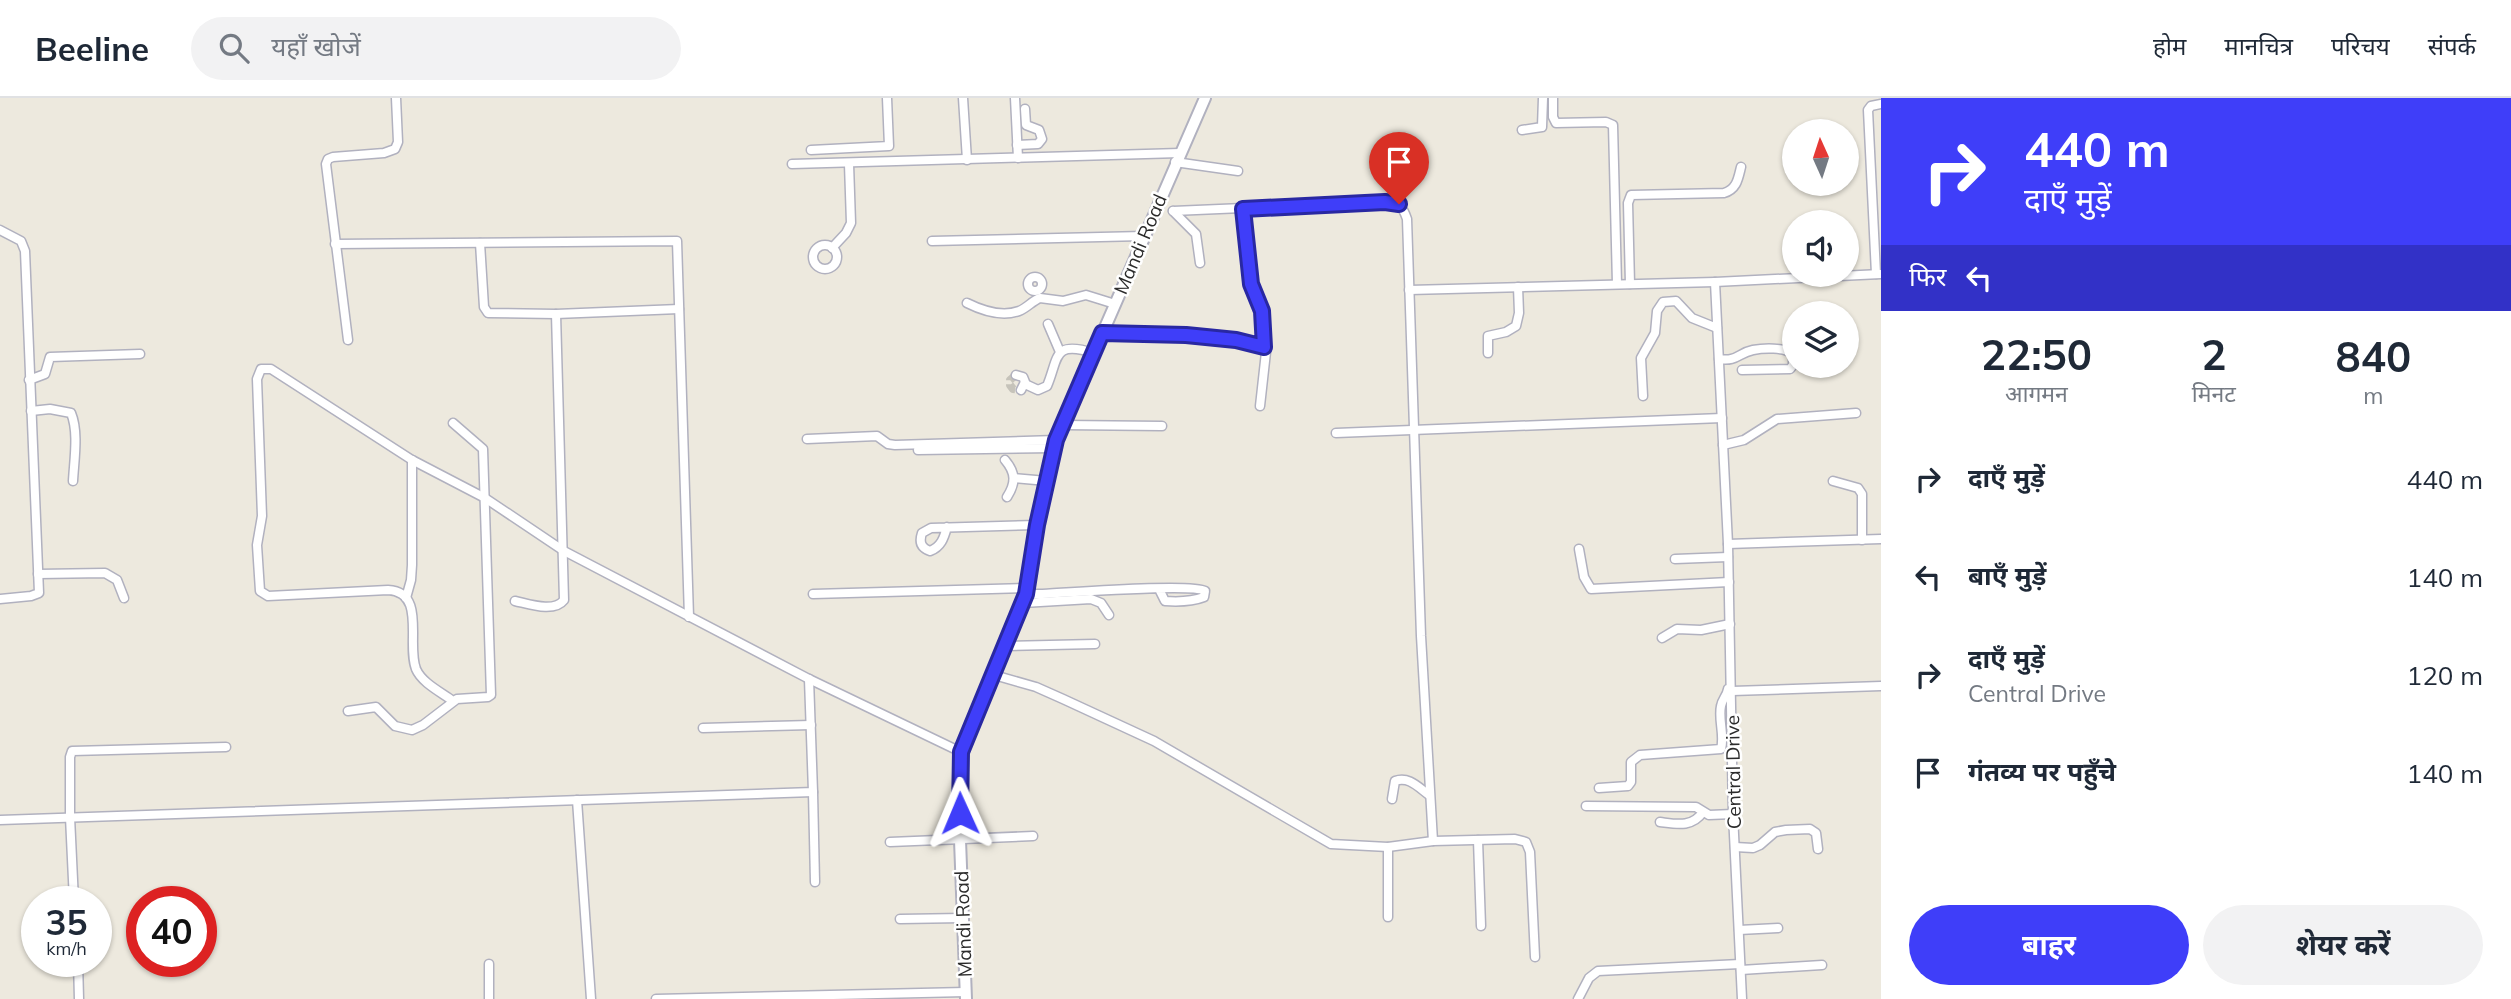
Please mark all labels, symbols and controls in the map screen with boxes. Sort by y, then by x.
search box [191,17,681,80]
text: Beeline [35,28,149,69]
icon: search [215,29,253,67]
text: यहाँ खोजें [271,30,361,63]
text: होम [2153,31,2186,61]
text: मानचित्र [2224,31,2293,61]
text: परिचय [2331,31,2390,61]
text: संपर्क [2428,31,2476,61]
text: 440 m [2024,118,2170,179]
north arrow [1782,119,1858,196]
map controls [1782,119,1859,378]
icon: right [1909,126,2000,217]
pin [1369,132,1429,204]
icon: arrive [1380,143,1418,181]
text: दाएँ मुड़ें [2024,179,2112,219]
street label: Mandi Road [1108,190,1172,298]
button: sound [1782,210,1859,287]
icon: left [1960,259,1998,297]
text: फिर [1909,260,1946,293]
button: layers [1782,301,1859,378]
text: 22:50 [1981,328,2092,381]
text: 2 [2201,328,2226,381]
text: 840 [2336,330,2411,383]
text: आगमन [2005,379,2068,408]
text: मिनट [2192,379,2236,408]
text: m [2363,381,2384,410]
icon: right [1909,460,1947,498]
text: दाएँ मुड़ें [1968,461,2045,494]
text: 440 m [2407,463,2483,496]
icon: left [1909,558,1947,596]
text: बाएँ मुड़ें [1968,559,2046,592]
text: 140 m [2407,561,2483,594]
text: दाएँ मुड़ें [1968,642,2045,675]
icon: right [1909,656,1947,694]
text: 120 m [2407,659,2483,692]
text: Central Drive [1968,679,2106,708]
street label: Central Drive [1720,715,1746,829]
icon: arrive [1909,754,1947,792]
text: गंतव्य पर पहुँचे [1968,755,2116,788]
text: 140 m [2407,757,2483,790]
position arrow [923,776,997,850]
street label: Mandi Road [949,870,977,978]
speed limit sign: 40 [126,886,217,977]
text: 35 [45,900,88,944]
button: बाहर [1909,905,2189,985]
button: शेयर करें [2203,905,2483,985]
text: km/h [46,937,87,960]

